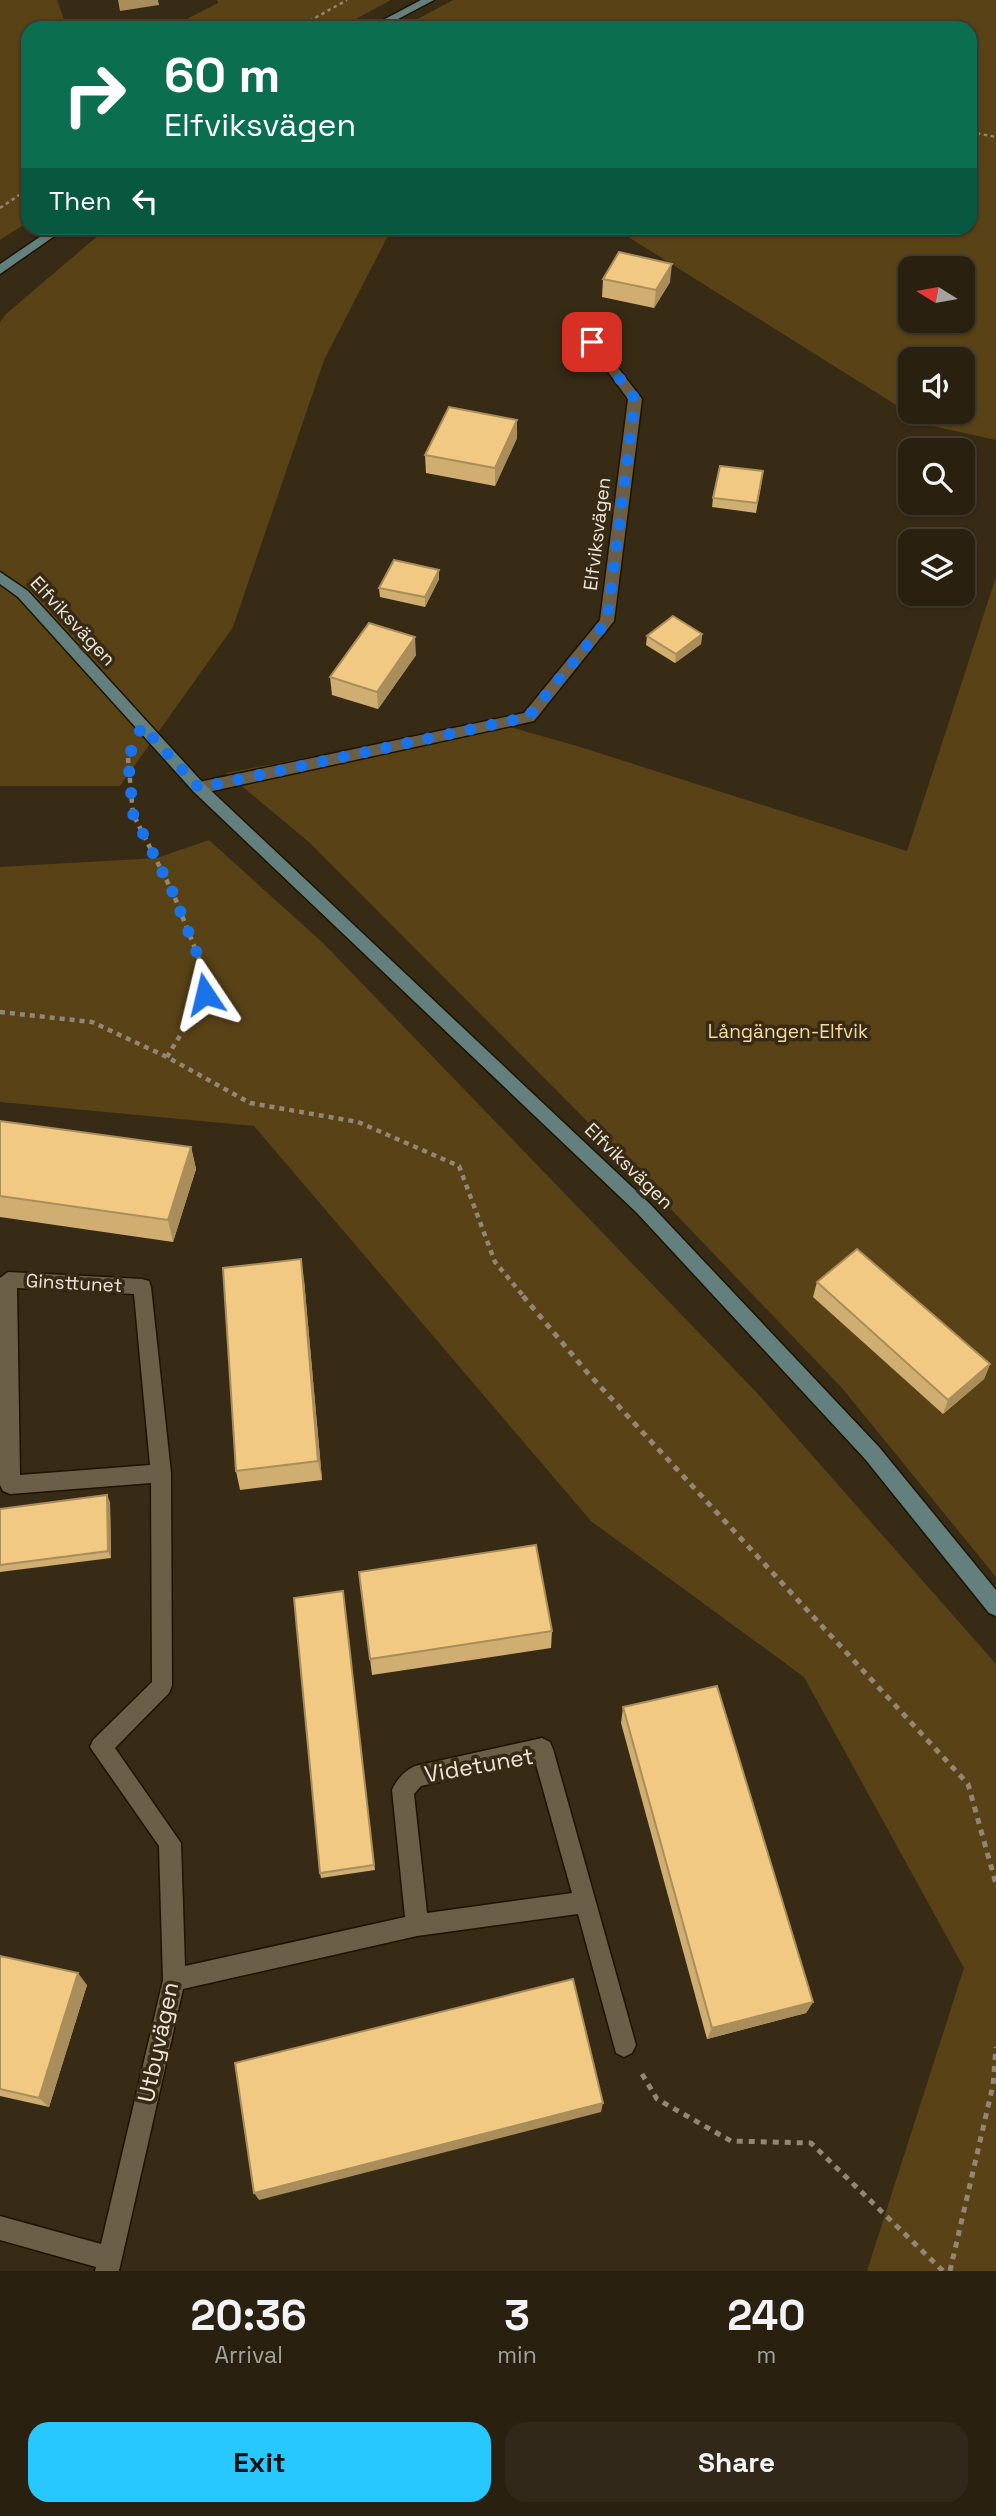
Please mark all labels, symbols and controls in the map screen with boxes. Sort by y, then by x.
text: 60 m [164,44,280,106]
icon: right [49,49,140,140]
text: Elfviksvägen [164,105,356,145]
icon: left [126,182,164,220]
text: Then [49,184,112,218]
north arrow [898,256,975,332]
map controls [898,256,975,606]
pin [562,312,622,372]
icon: arrive [573,323,611,361]
button: sound [898,347,975,424]
button: search [898,438,975,515]
street label: Elfviksvägen [578,476,616,592]
button: layers [898,529,975,606]
street label: Elfviksvägen [25,571,121,671]
position arrow [168,957,242,1031]
park label: Långängen-Elfvik [708,1019,868,1044]
street label: Elfviksvägen [579,1117,679,1215]
street label: Ginsttunet [25,1268,123,1298]
street label: Videtunet [422,1741,536,1789]
street label: Utbyvägen [131,1979,185,2105]
text: 20:36 [191,2289,307,2342]
text: 3 [504,2289,530,2342]
text: 240 [727,2289,805,2342]
text: Arrival [214,2340,283,2370]
text: min [497,2340,537,2370]
text: m [756,2340,776,2370]
button: Exit [28,2422,491,2502]
button: Share [505,2422,968,2502]

